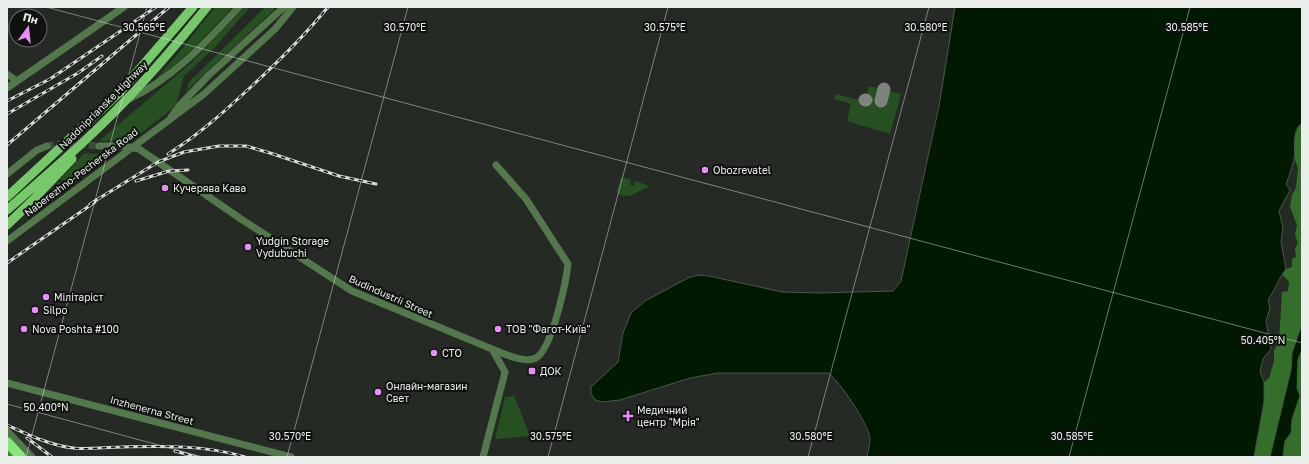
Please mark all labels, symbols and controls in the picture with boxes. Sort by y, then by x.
north arrow [8,8,48,48]
text: Пн [22,10,40,26]
text: 30.565°E [123,21,165,33]
text: 30.570°E [384,21,426,33]
text: 30.575°E [644,21,686,33]
text: 30.580°E [904,21,948,33]
text: 30.585°E [1166,21,1208,33]
street label: Naddniprianske Highway [57,58,150,151]
street label: Naberezhno-Pecherska Road [22,125,140,219]
place label: Obozrevatel [713,164,771,176]
marker: Obozrevatel [700,165,710,175]
place label: Кучерява Кава [173,182,246,194]
marker: Кучерява Кава [160,183,170,193]
place label: Yudgin Storage Vydubuchi [256,235,329,259]
marker: Yudgin Storage Vydubuchi [243,242,253,252]
street label: Budindustrii Street [347,272,435,320]
place label: Мілітаріст [54,291,103,303]
marker: Мілітаріст [41,292,51,302]
place label: Silpo [43,304,67,316]
marker: Silpo [30,305,40,315]
place label: Nova Poshta #100 [32,323,119,335]
place label: ТОВ "Фагот-Київ" [506,323,590,335]
marker: Nova Poshta #100 [19,324,29,334]
marker: ТОВ "Фагот-Київ" [493,324,503,334]
text: 50.405°N [1241,334,1285,346]
place label: СТО [442,347,462,359]
marker: СТО [429,348,439,358]
place label: ДОК [540,365,562,377]
marker: ДОК [527,366,537,376]
place label: Онлайн-магазин Свет [386,380,467,404]
marker: Онлайн-магазин Свет [373,387,383,397]
street label: Inzhenerna Street [109,393,195,427]
text: 50.400°N [24,401,69,413]
place label: Медичний центр "Мрія" [637,404,700,428]
marker: Медичний центр "Мрія" [622,410,634,422]
text: 30.570°E [269,430,311,442]
text: 30.575°E [530,430,572,442]
text: 30.580°E [789,430,833,442]
text: 30.585°E [1051,430,1093,442]

